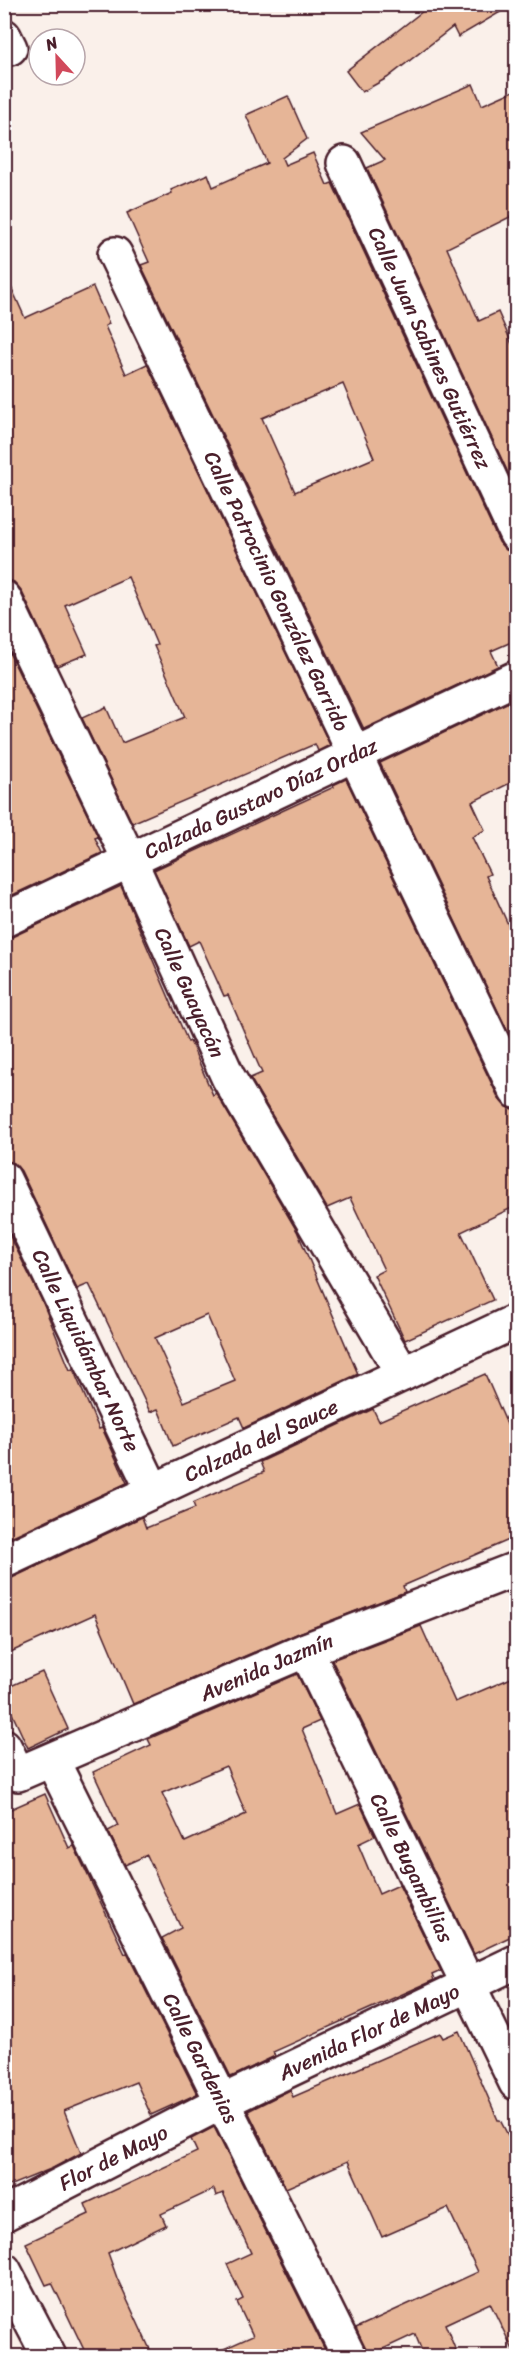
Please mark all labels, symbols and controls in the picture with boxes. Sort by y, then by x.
north arrow [27,27,87,87]
text: N [40,28,63,59]
street label: Calle Juan Sabines Gutiérrez [357,220,503,477]
street label: Calle Patrocinio González Garrido [193,444,360,738]
street label: Calzada Gustavo Díaz Ordaz [137,727,385,870]
street label: Calle Guayacán [143,921,236,1064]
street label: Calle Liquidámbar Norte [21,1242,151,1459]
street label: Calzada del Sauce [178,1388,345,1493]
street label: Avenida Jazmín [193,1622,339,1713]
street label: Calle Bugambilias [359,1786,464,1950]
street label: Avenida Flor de Mayo [271,1972,467,2092]
street label: Calle Gardenias [152,1986,249,2131]
street label: Flor de Mayo [52,2114,175,2202]

